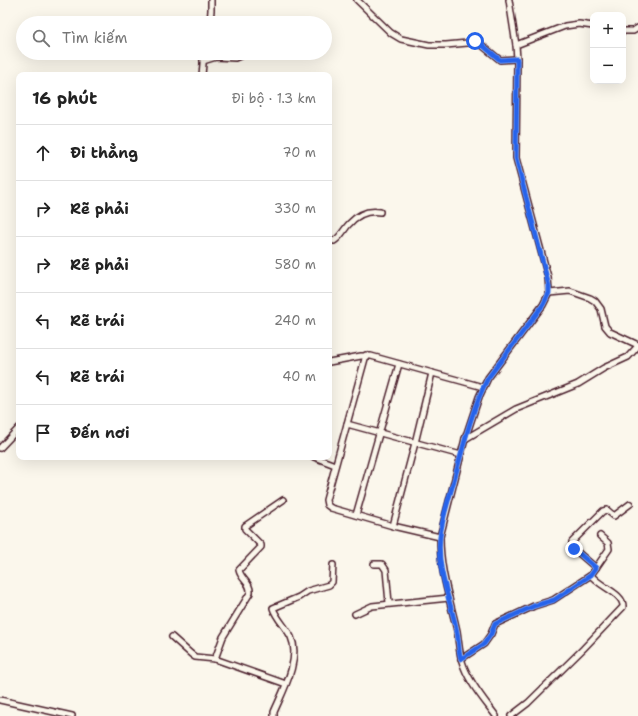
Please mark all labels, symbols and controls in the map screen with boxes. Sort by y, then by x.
map controls [590,12,626,84]
button: + [590,12,626,48]
search box [16,16,332,60]
icon: search [30,27,52,49]
text: Tìm kiếm [62,28,127,48]
route start [466,32,484,50]
button: − [590,48,626,84]
text: 16 phút [32,87,97,109]
text: Đi bộ · 1.3 km [232,90,316,107]
icon: ahead [32,142,54,164]
text: Đi thẳng [70,143,138,163]
text: 70 m [282,144,316,161]
icon: right [32,198,54,220]
text: Rẽ phải [70,199,129,219]
text: 330 m [274,200,316,217]
icon: right [32,254,54,276]
text: Rẽ phải [70,255,129,275]
text: 580 m [275,256,316,273]
icon: left [32,310,54,332]
text: Rẽ trái [70,311,125,331]
text: 240 m [274,312,316,329]
icon: left [32,366,54,388]
text: Rẽ trái [70,367,125,387]
text: 40 m [282,368,316,385]
icon: arrive [32,422,54,444]
text: Đến nơi [70,423,129,443]
route end [565,540,583,558]

